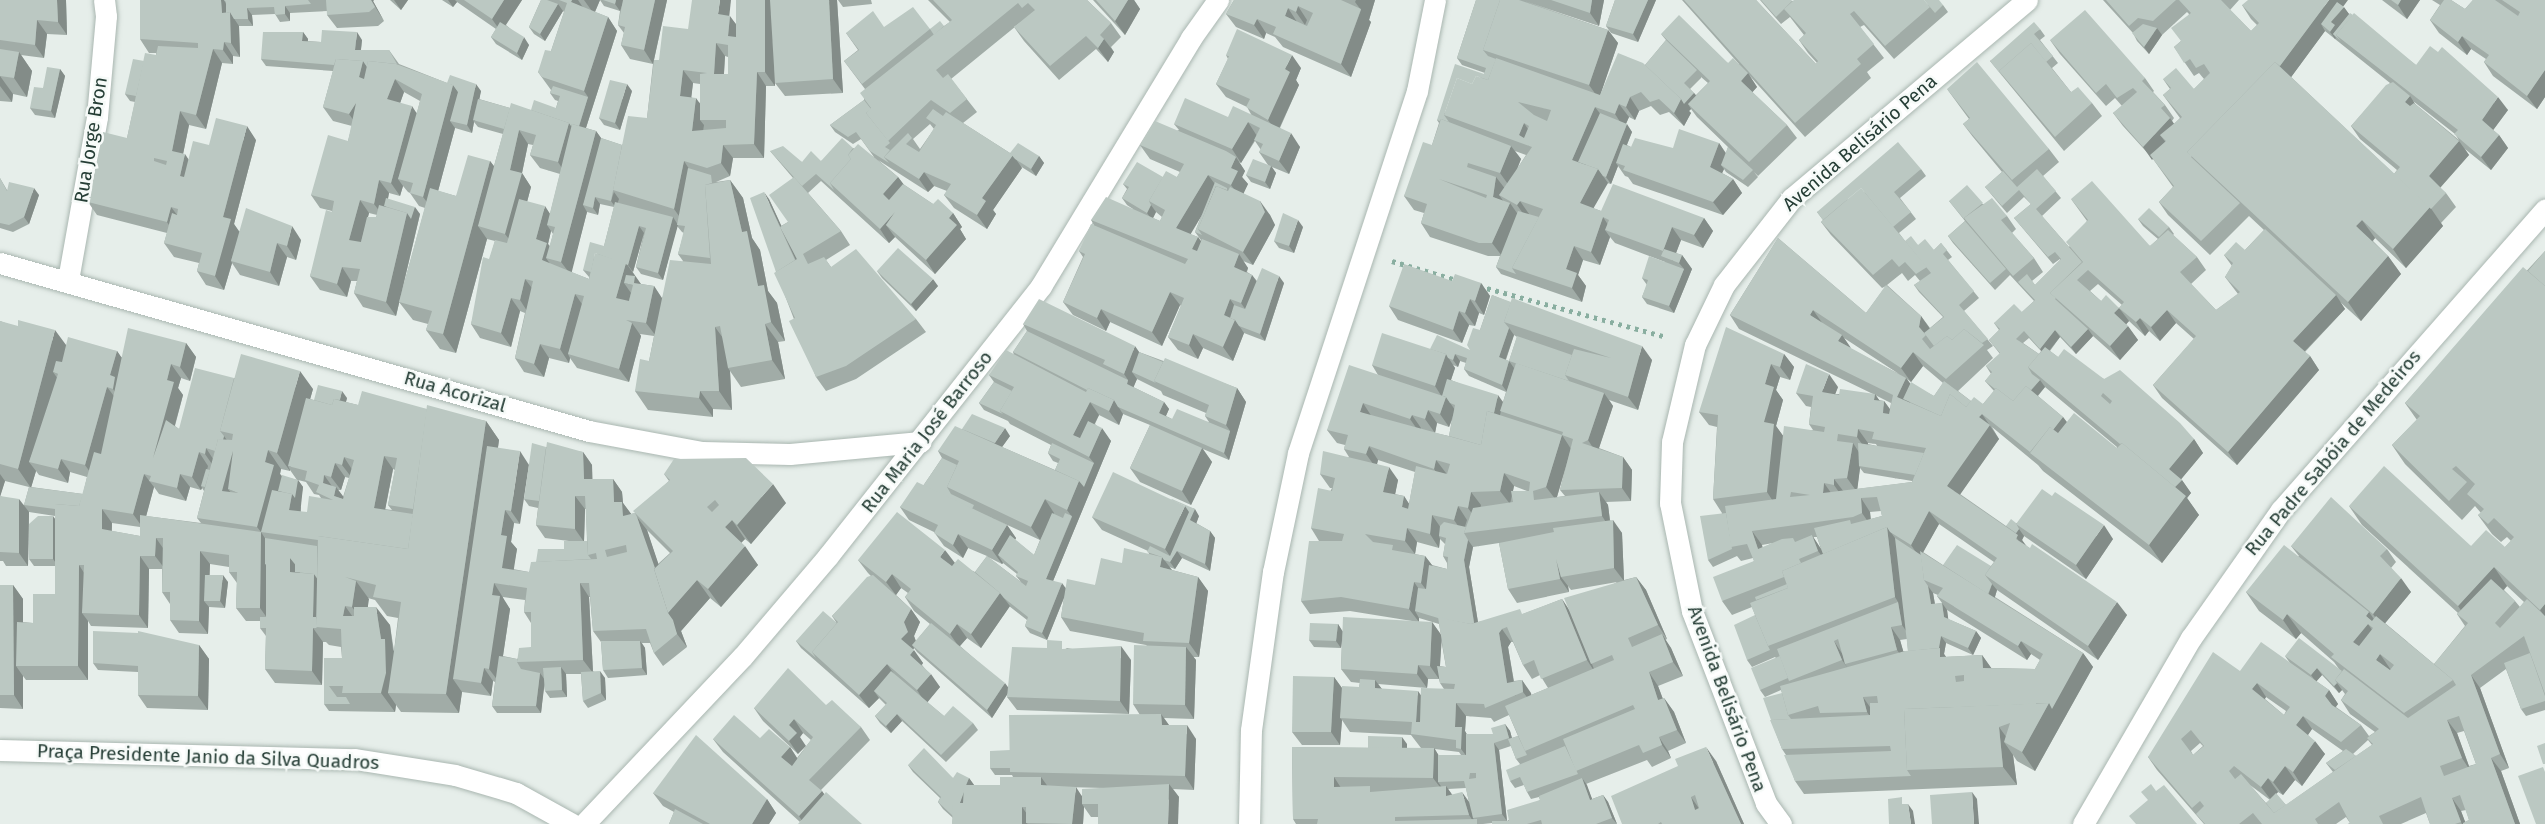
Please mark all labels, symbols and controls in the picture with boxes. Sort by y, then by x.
street label: Avenida Belisário Pena [1778,70,1942,216]
street label: Rua Jorge Bron [70,75,112,205]
street label: Rua Maria José Barroso [857,346,997,518]
street label: Rua Padre Sabóia de Medeiros [2240,346,2426,560]
street label: Rua Acorizal [401,367,509,417]
street label: Avenida Belisário Pena [1683,603,1771,795]
street label: Praça Presidente Janio da Silva Quadros [37,740,379,774]

